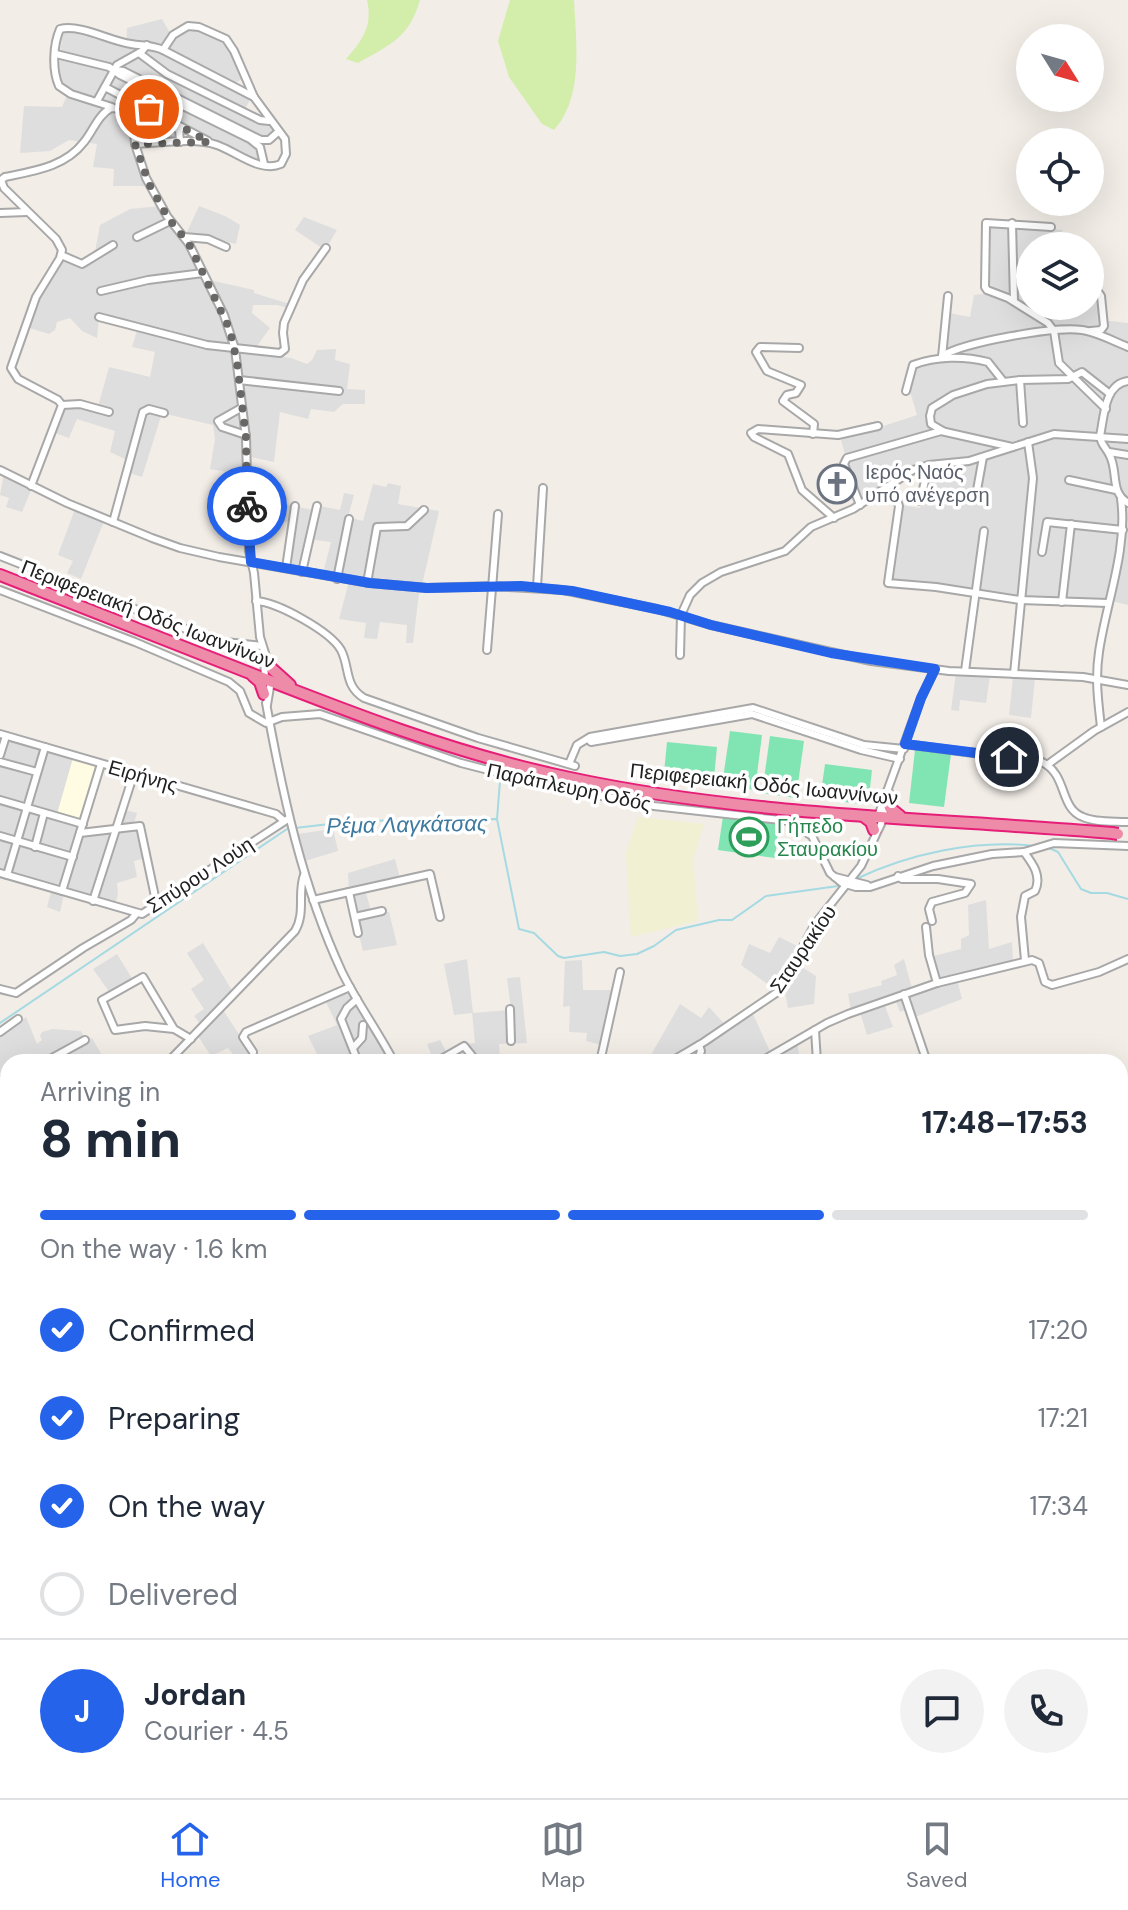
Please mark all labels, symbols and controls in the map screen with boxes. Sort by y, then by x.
north arrow [1016,24,1104,112]
map controls [1016,24,1104,320]
pin [115,75,183,143]
icon: bag [127,87,171,131]
button: locate [1016,128,1104,216]
button: layers [1016,232,1104,320]
place label: Ιερός Ναός υπό ανέγερση [865,459,990,508]
church icon: Ιερός Ναός υπό ανέγερση [816,463,858,505]
courier [207,466,287,546]
icon: bike [225,484,269,528]
street label: Περιφερειακή Οδός Ιωαννίνων [18,554,278,674]
pin [975,723,1043,791]
icon: home [987,735,1031,779]
street label: Ειρήνης [105,754,181,798]
street label: Παράπλευρη Οδός [485,757,654,817]
street label: Περιφερειακή Οδός Ιωαννίνων [629,757,899,811]
water label: Ρέμα Λαγκάτσας [326,809,488,840]
place label: Γήπεδο Σταυρακίου [777,813,878,862]
sports icon: Γήπεδο Σταυρακίου [728,816,770,858]
street label: Σπύρου Λούη [142,831,258,919]
street label: Σταυρακίου [764,900,842,998]
text: Arriving in [40,1075,160,1109]
text: 17:48–17:53 [922,1103,1088,1142]
text: 8 min [40,1105,181,1173]
text: On the way · 1.6 km [40,1232,267,1266]
icon: check [40,1308,84,1352]
text: Confirmed [108,1311,255,1350]
text: 17:20 [1028,1313,1088,1347]
icon: check [40,1396,84,1440]
text: Preparing [108,1399,240,1438]
text: 17:21 [1038,1401,1088,1435]
icon: check [40,1484,84,1528]
text: On the way [108,1487,265,1526]
text: 17:34 [1030,1489,1088,1523]
text: Delivered [108,1575,238,1614]
button: chat [900,1669,984,1753]
button: phone [1004,1669,1088,1753]
text: Jordan [144,1675,246,1714]
text: J [74,1692,90,1731]
text: Courier · 4.5 [144,1714,289,1748]
tab: Home [160,1817,220,1894]
tab: Map [541,1817,585,1894]
tab: Saved [906,1817,968,1894]

